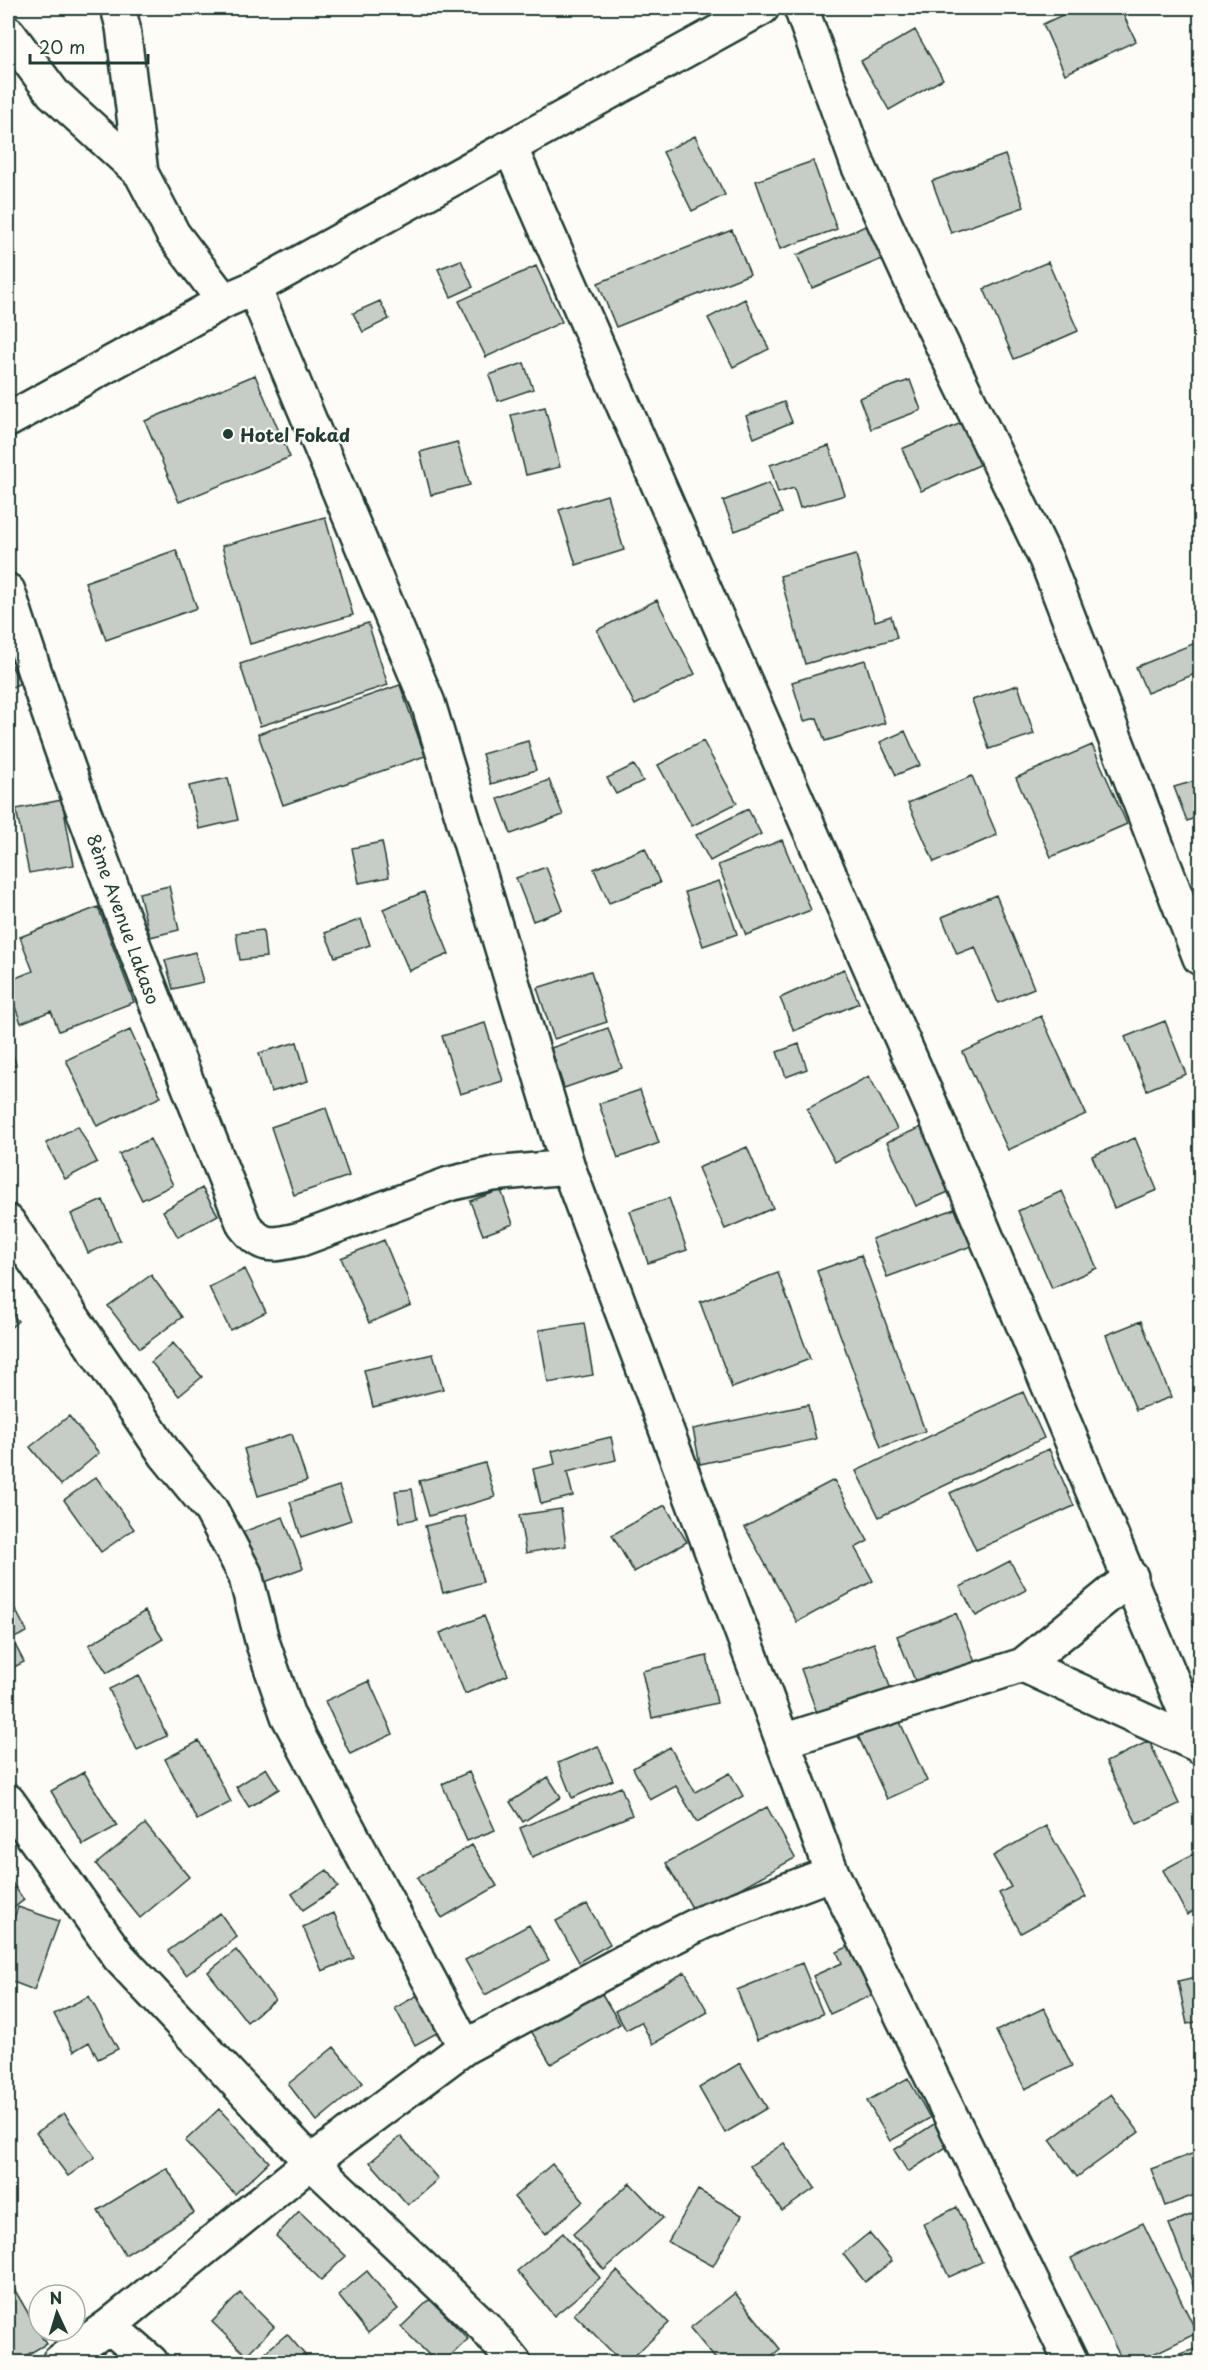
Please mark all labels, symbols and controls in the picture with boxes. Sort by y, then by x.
scale bar [30,27,148,65]
text: 20 m [39,33,85,60]
place label: Hotel Fokad [240,421,350,448]
marker: Hotel Fokad [221,427,235,441]
street label: 8ème Avenue Lakaso [81,830,167,1008]
north arrow [27,2283,87,2343]
text: N [49,2285,63,2309]

